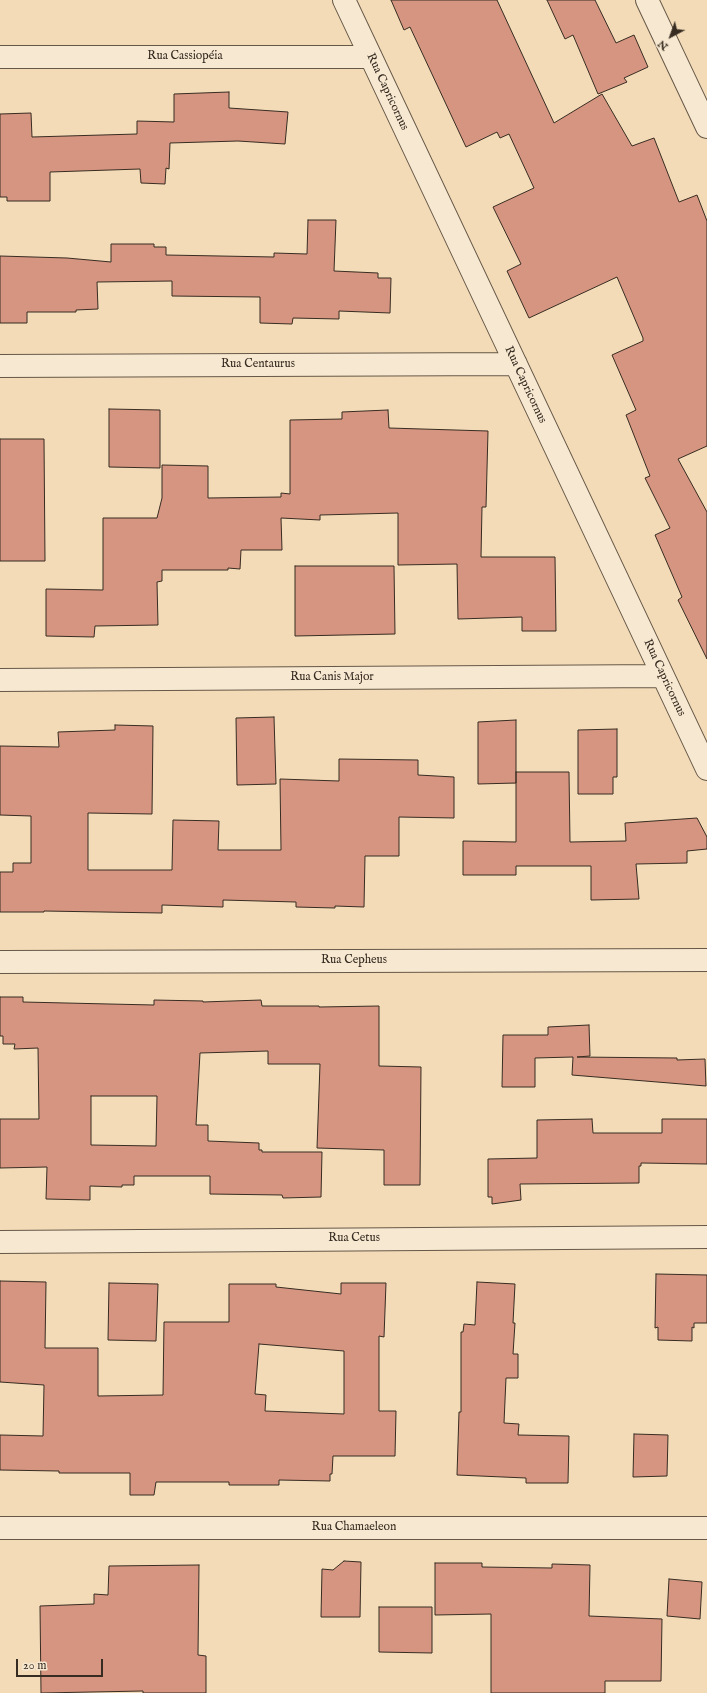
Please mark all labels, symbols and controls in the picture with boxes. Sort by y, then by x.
north arrow [651,16,691,56]
text: N [655,37,671,53]
street label: Rua Cassiopéia [147,50,223,64]
street label: Rua Capricornus [363,51,411,133]
street label: Rua Capricornus [501,344,549,426]
street label: Rua Centaurus [221,358,295,372]
street label: Rua Capricornus [640,637,688,719]
street label: Rua Canis Major [290,671,374,685]
street label: Rua Cepheus [321,954,387,968]
street label: Rua Cetus [328,1232,380,1246]
street label: Rua Chamaeleon [312,1521,396,1535]
scale bar [18,1651,105,1677]
text: 20 m [23,1658,46,1673]

